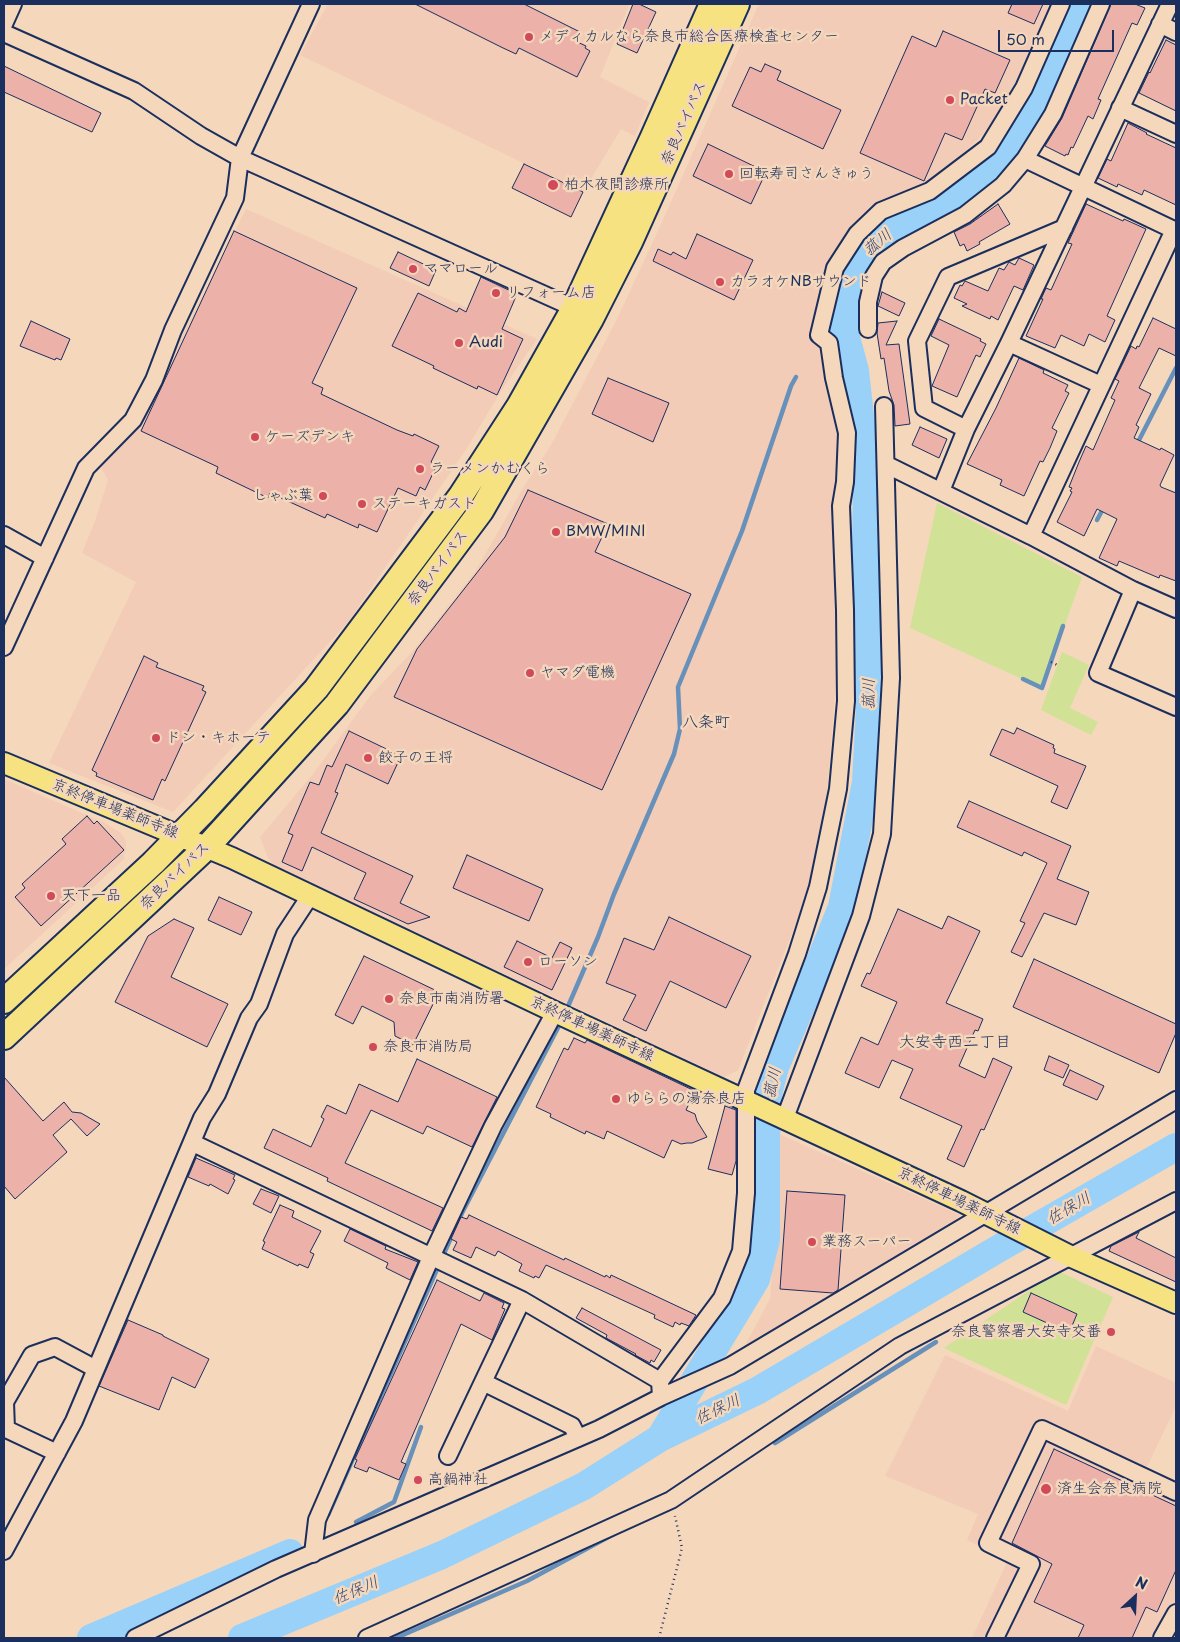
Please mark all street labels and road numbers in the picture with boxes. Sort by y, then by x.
street label: 奈良バイパス [657,78,711,168]
street label: 奈良バイパス [404,527,472,609]
street label: 京終停車場薬師寺線 [49,775,181,843]
street label: 奈良バイパス [136,838,214,914]
street label: 京終停車場薬師寺線 [527,992,657,1066]
street label: 京終停車場薬師寺線 [894,1163,1024,1239]

